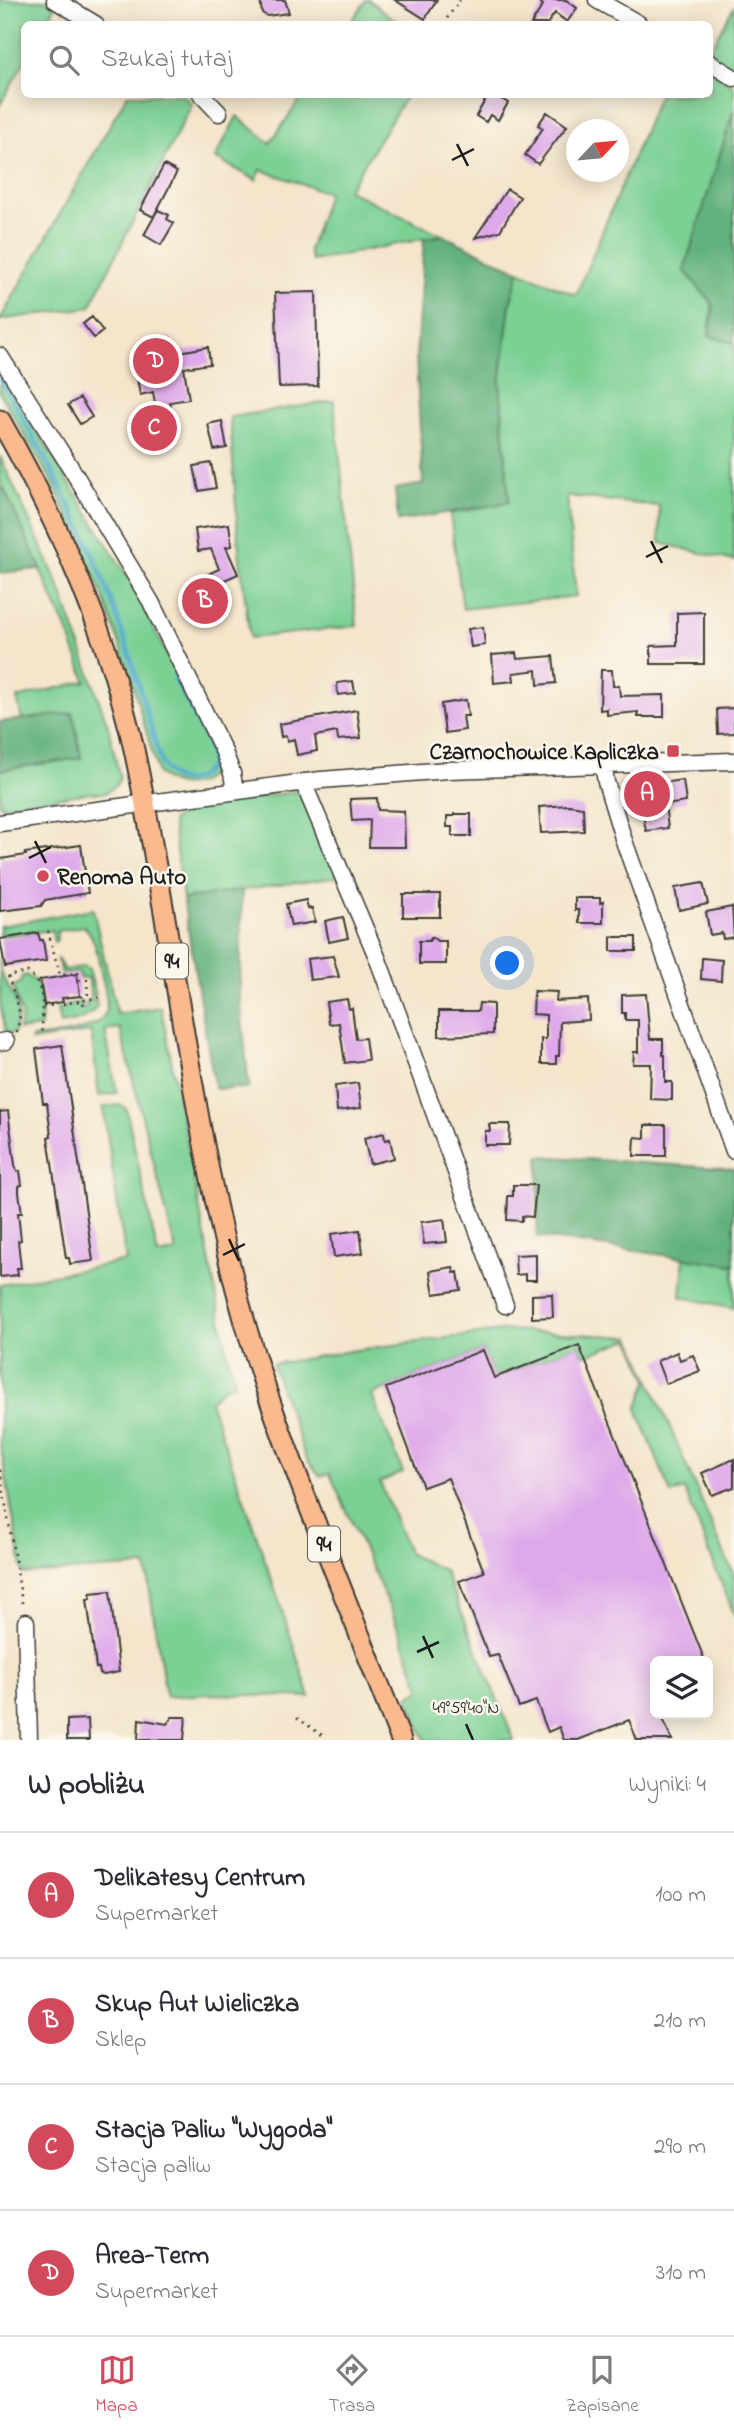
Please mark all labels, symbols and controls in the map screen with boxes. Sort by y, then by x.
search box [21,21,713,98]
icon: search [45,41,83,79]
text: Szukaj tutaj [101,41,232,79]
north arrow [566,119,629,182]
pin: D [133,335,179,387]
pin: C [131,402,177,454]
pin: B [182,575,228,627]
place label: Czarnochowice Kapliczka [430,737,659,770]
marker: Czarnochowice Kapliczka [665,743,681,759]
pin: A [624,768,670,820]
place label: Renoma Auto [57,862,186,895]
marker: Renoma Auto [35,868,51,884]
road number: 94 [156,944,188,978]
your location [490,946,524,980]
road number: 94 [308,1526,340,1562]
map controls [650,1656,713,1719]
button: layers [650,1656,713,1719]
text: 49°59'40"N [433,1696,499,1722]
text: W pobliżu [28,1764,145,1808]
text: Wyniki: 4 [629,1769,706,1802]
text: Delikatesy Centrum [95,1860,305,1898]
text: A [44,1879,58,1912]
text: 100 m [655,1879,706,1912]
text: Supermarket [95,1898,218,1931]
text: Skup Aut Wieliczka [95,1986,299,2024]
text: B [43,2005,59,2038]
text: 210 m [654,2005,706,2038]
text: Sklep [95,2024,147,2057]
text: Stacja Paliw "Wygoda" [95,2112,333,2150]
text: C [45,2131,57,2164]
text: 290 m [654,2131,706,2164]
text: Stacja paliw [95,2150,211,2183]
text: Area-Term [95,2238,209,2276]
text: D [43,2257,59,2290]
text: 310 m [656,2257,706,2290]
text: Supermarket [95,2276,218,2309]
tab: Mapa [95,2351,138,2420]
tab: Trasa [328,2351,375,2420]
tab: Zapisane [566,2351,639,2420]

